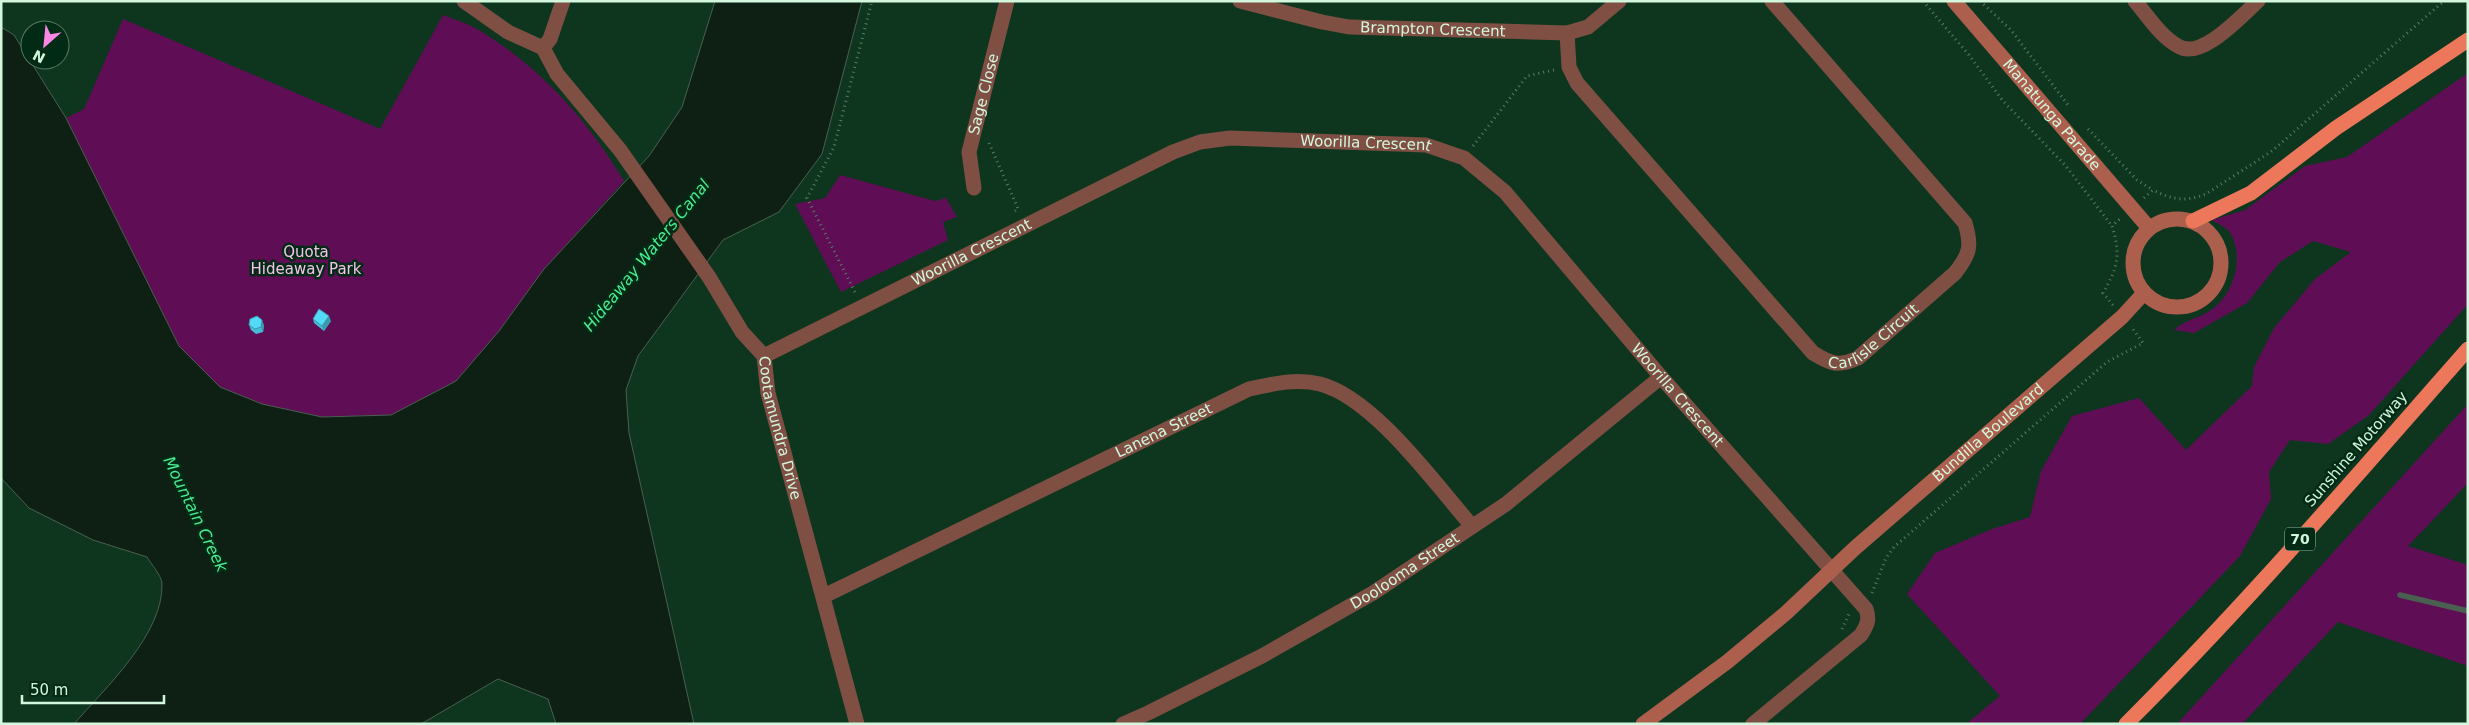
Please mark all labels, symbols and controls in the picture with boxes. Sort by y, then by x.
street label: Brampton Crescent [1360,18,1506,40]
north arrow [20,20,70,70]
text: N [30,47,48,66]
street label: Sage Close [965,52,1002,137]
street label: Manatunga Parade [1999,55,2105,174]
street label: Woorilla Crescent [1300,132,1434,155]
water label: Hideaway Waters Canal [579,175,714,335]
street label: Woorilla Crescent [909,215,1034,290]
park label: Quota Hideaway Park [251,243,362,278]
street label: Carlisle Circuit [1826,300,1922,373]
street label: Woorilla Crescent [1627,340,1727,450]
street label: Cootamundra Drive [755,355,805,502]
street label: Bundilla Boulevard [1929,380,2047,486]
street label: Sunshine Motorway [2301,387,2411,510]
street label: Lanena Street [1112,399,1215,462]
water label: Mountain Creek [159,453,232,576]
road number: 70 [2285,528,2315,550]
street label: Doolooma Street [1347,529,1463,613]
scale bar [22,672,165,704]
text: 50 m [30,681,68,699]

